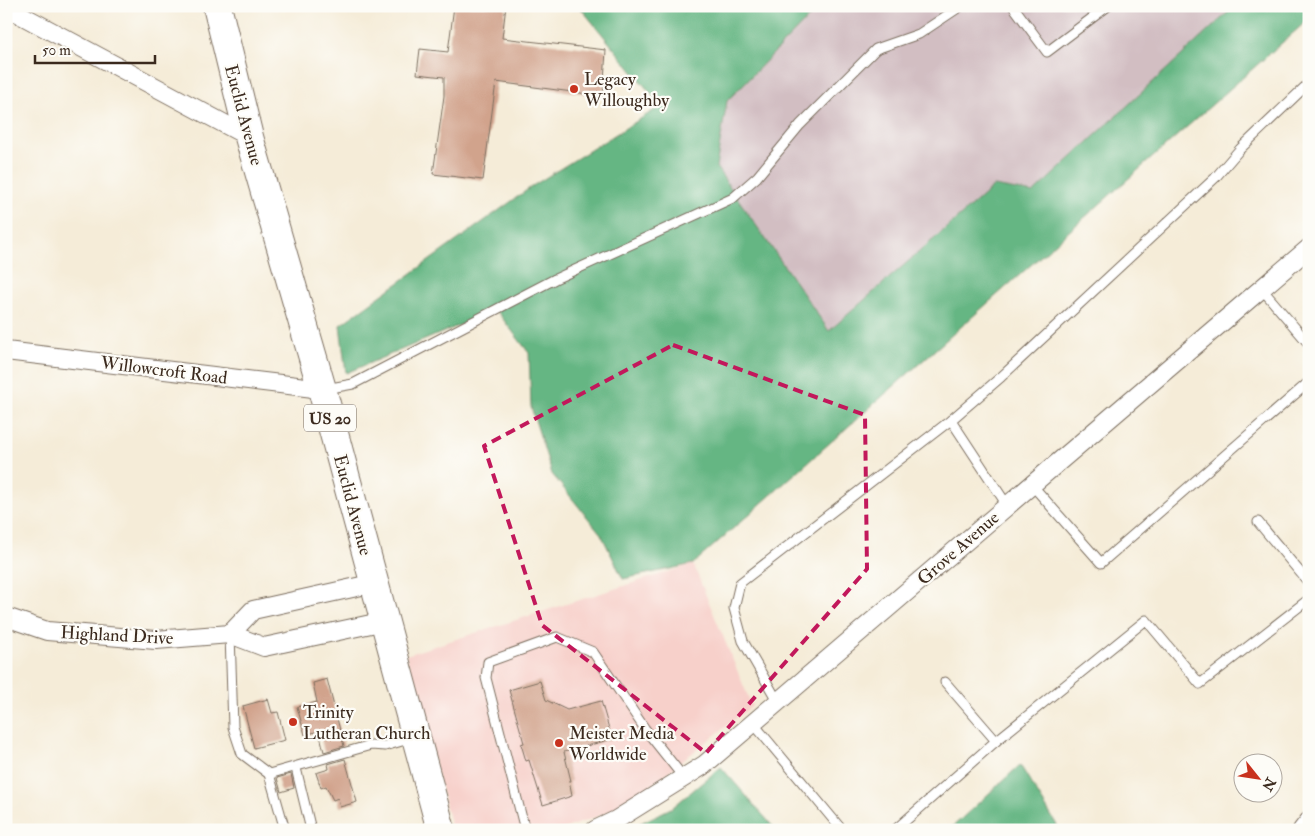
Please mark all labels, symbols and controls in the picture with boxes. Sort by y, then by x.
scale bar [35,32,155,64]
text: 50 m [42,41,71,60]
street label: Euclid Avenue [219,62,268,169]
place label: Legacy Willoughby [583,68,670,112]
marker: Legacy Willoughby [568,83,580,95]
street label: Willowcroft Road [98,351,229,390]
road number: US 20 [304,404,356,432]
street label: Euclid Avenue [328,452,377,559]
street label: Grove Avenue [913,506,1004,590]
street label: Highland Drive [60,621,174,650]
place label: Trinity Lutheran Church [303,701,431,745]
marker: Trinity Lutheran Church [287,716,299,728]
place label: Meister Media Worldwide [568,722,675,766]
marker: Meister Media Worldwide [553,737,565,749]
north arrow [1232,754,1282,804]
text: N [1258,774,1280,794]

